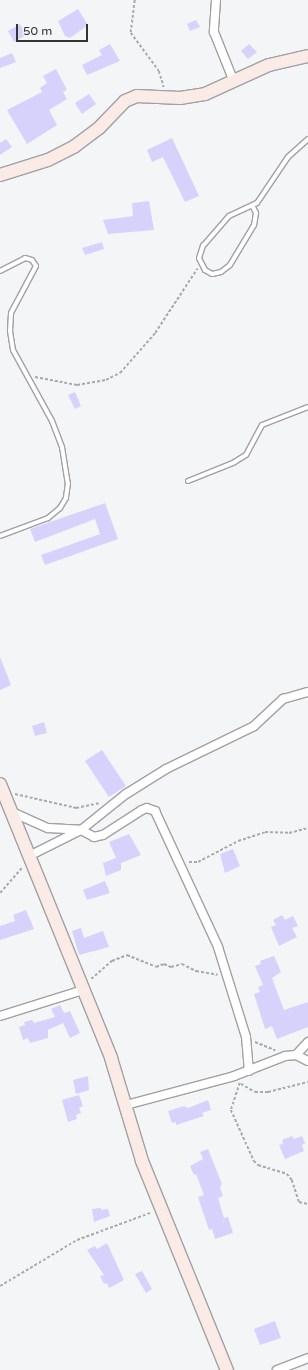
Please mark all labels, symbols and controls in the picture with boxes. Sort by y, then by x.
scale bar [18,16,90,42]
text: 50 m [23,24,52,38]

